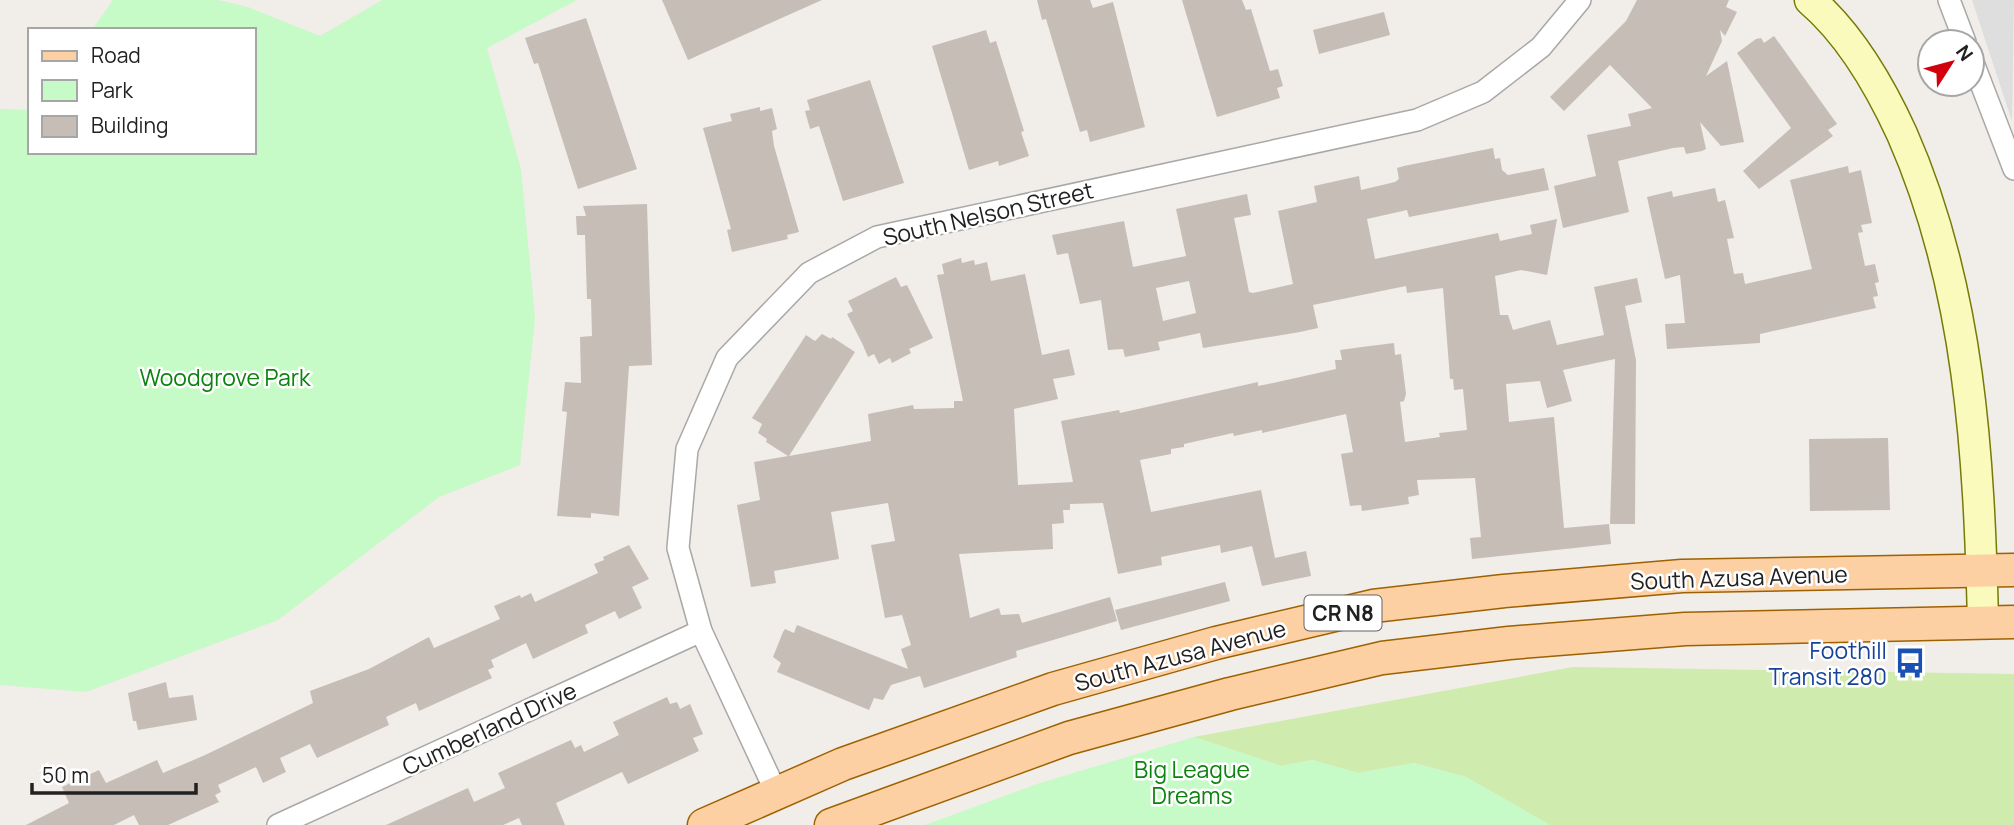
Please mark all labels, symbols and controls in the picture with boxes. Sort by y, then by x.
legend [28,28,256,154]
north arrow [1916,28,1986,98]
text: N [1950,40,1979,66]
text: Road [91,41,141,69]
text: Park [91,76,133,104]
text: Building [91,111,168,139]
street label: South Nelson Street [880,173,1096,253]
park label: Woodgrove Park [140,361,311,393]
street label: South Azusa Avenue [1630,557,1848,597]
road number: CR N8 [1304,596,1382,630]
street label: South Azusa Avenue [1071,611,1289,699]
place label: Foothill Transit 280 [1768,634,1887,692]
bus stop icon: Foothill Transit 280 [1893,646,1927,680]
street label: Cumberland Drive [397,674,581,782]
scale bar [32,752,196,796]
park label: Big League Dreams [1134,753,1250,811]
text: 50 m [42,761,89,789]

